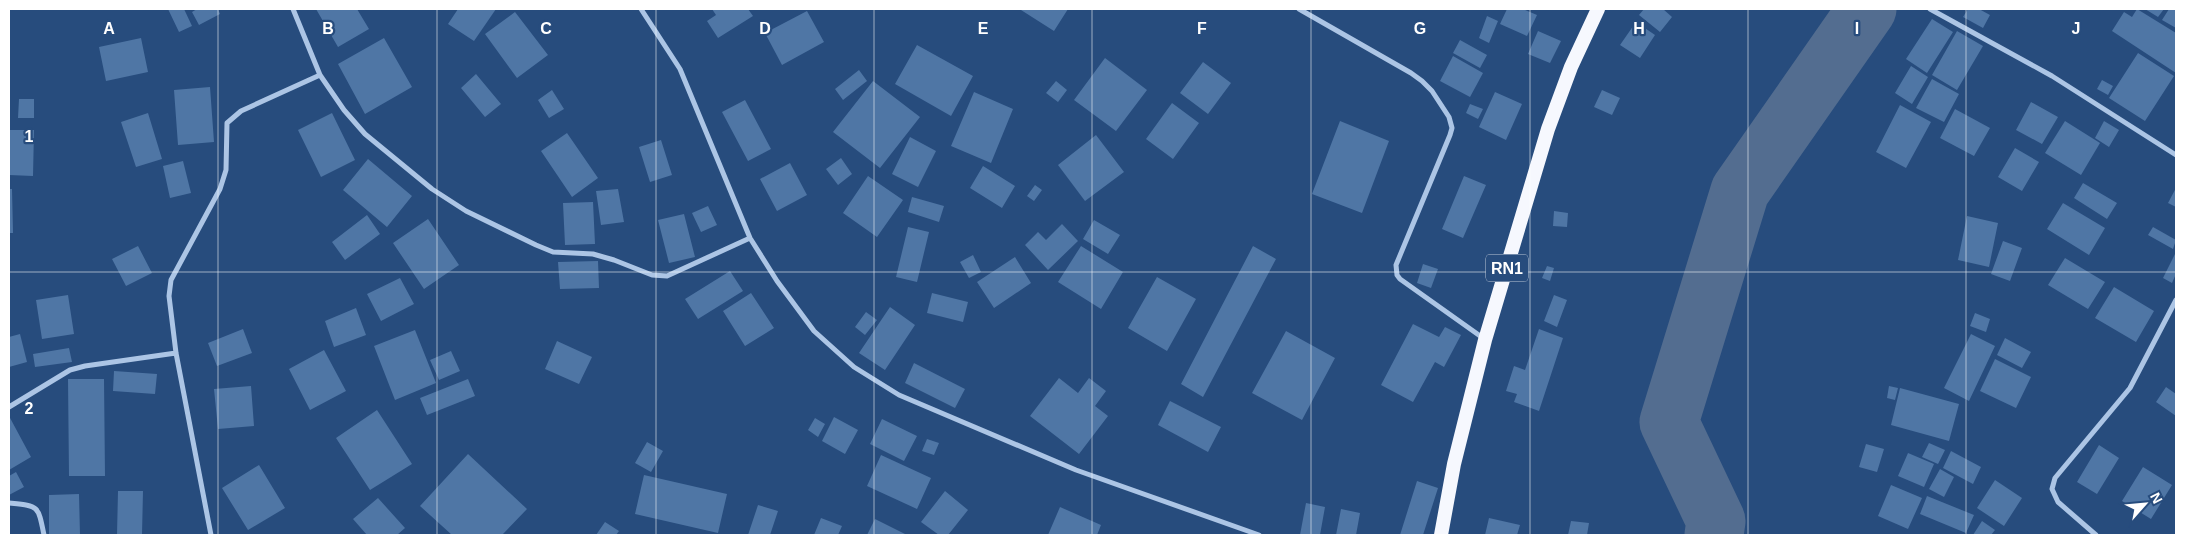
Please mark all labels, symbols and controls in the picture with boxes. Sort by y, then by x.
text: A [103,20,115,37]
text: B [322,20,334,37]
text: C [540,20,552,37]
text: D [759,20,771,37]
text: E [978,20,989,37]
text: F [1197,20,1207,37]
text: G [1414,20,1426,37]
text: H [1633,20,1645,37]
text: I [1855,20,1859,37]
text: J [2072,20,2080,37]
text: 1 [25,128,34,145]
road number: RN1 [1486,254,1528,282]
text: 2 [25,400,34,417]
north arrow [2120,479,2170,529]
text: N [2147,490,2166,506]

